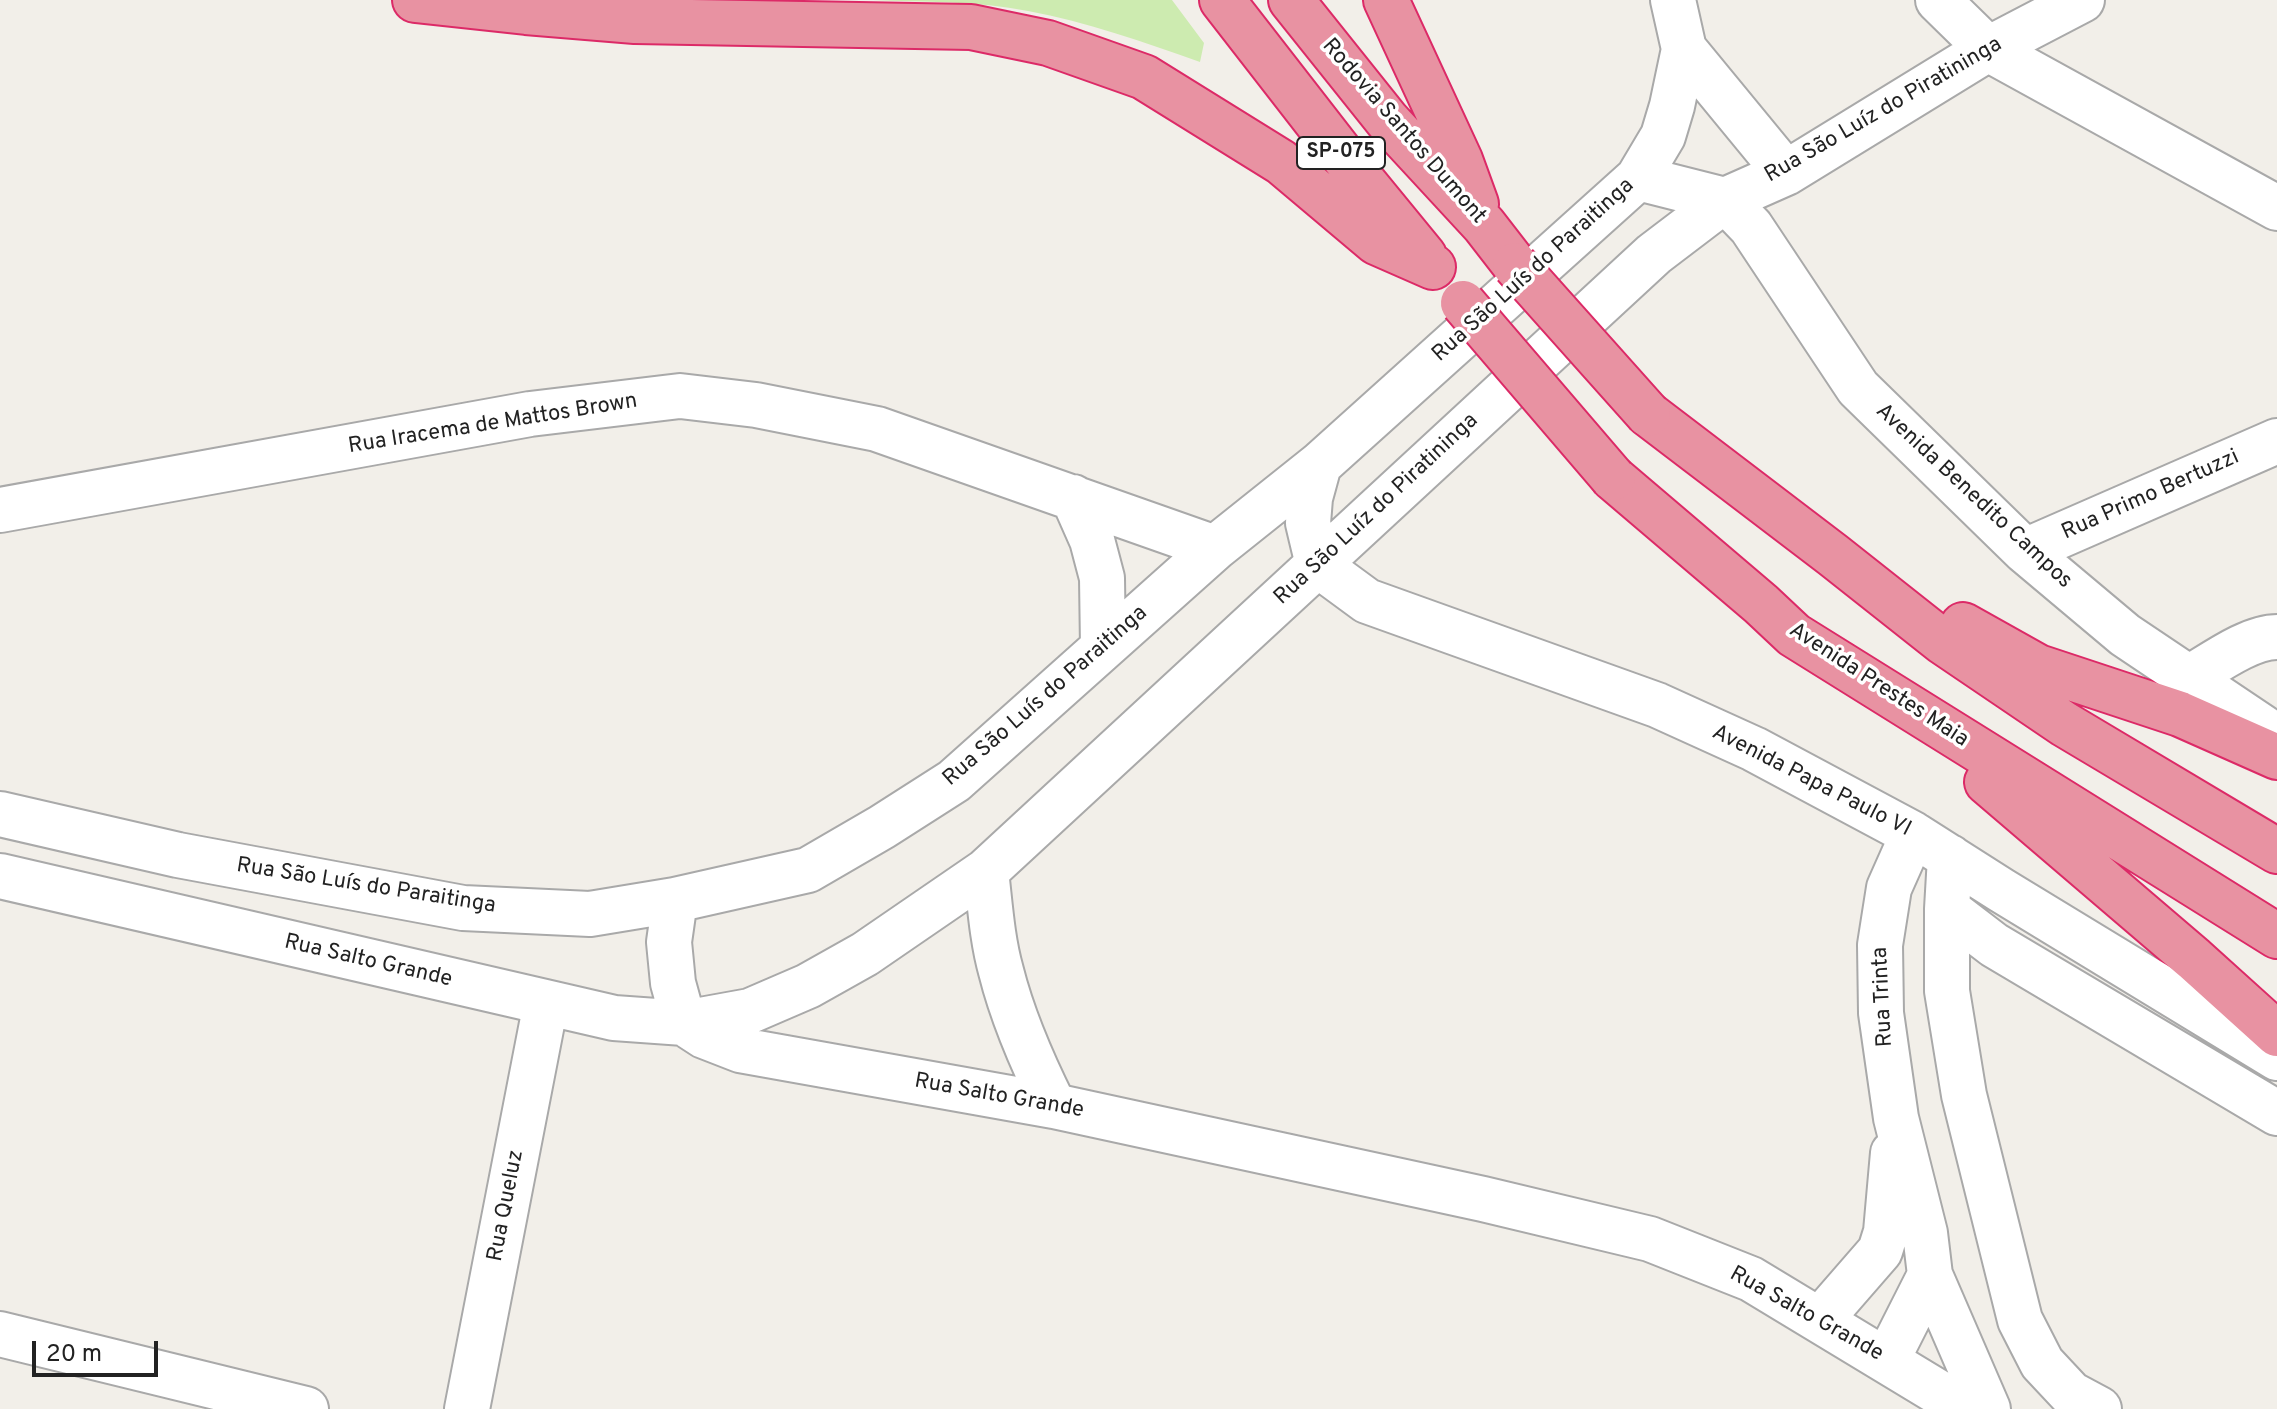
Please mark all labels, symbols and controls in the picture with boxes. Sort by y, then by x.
street label: Rua São Luíz do Piratininga [1761,32,2007,190]
street label: Rodovia Santos Dumont [1315,34,1491,230]
road number: SP-075 [1297,137,1385,169]
street label: Rua São Luís do Paraitinga [1428,173,1640,369]
street label: Rua Iracema de Mattos Brown [347,389,639,461]
street label: Avenida Benedito Campos [1869,399,2077,595]
street label: Rua São Luíz do Piratininga [1270,409,1484,611]
street label: Rua Primo Bertuzzi [2058,445,2244,547]
street label: Rua São Luís do Paraitinga [938,601,1154,793]
street label: Avenida Prestes Maia [1783,618,1973,754]
street label: Avenida Papa Paulo VI [1707,720,1915,844]
street label: Rua São Luís do Paraitinga [234,853,498,921]
street label: Rua Salto Grande [281,930,455,994]
street label: Rua Trinta [1868,946,1900,1048]
street label: Rua Salto Grande [912,1069,1086,1125]
street label: Rua Queluz [483,1148,531,1264]
street label: Rua Salto Grande [1725,1262,1887,1368]
scale bar [36,1325,162,1375]
text: 20 m [46,1340,102,1370]

